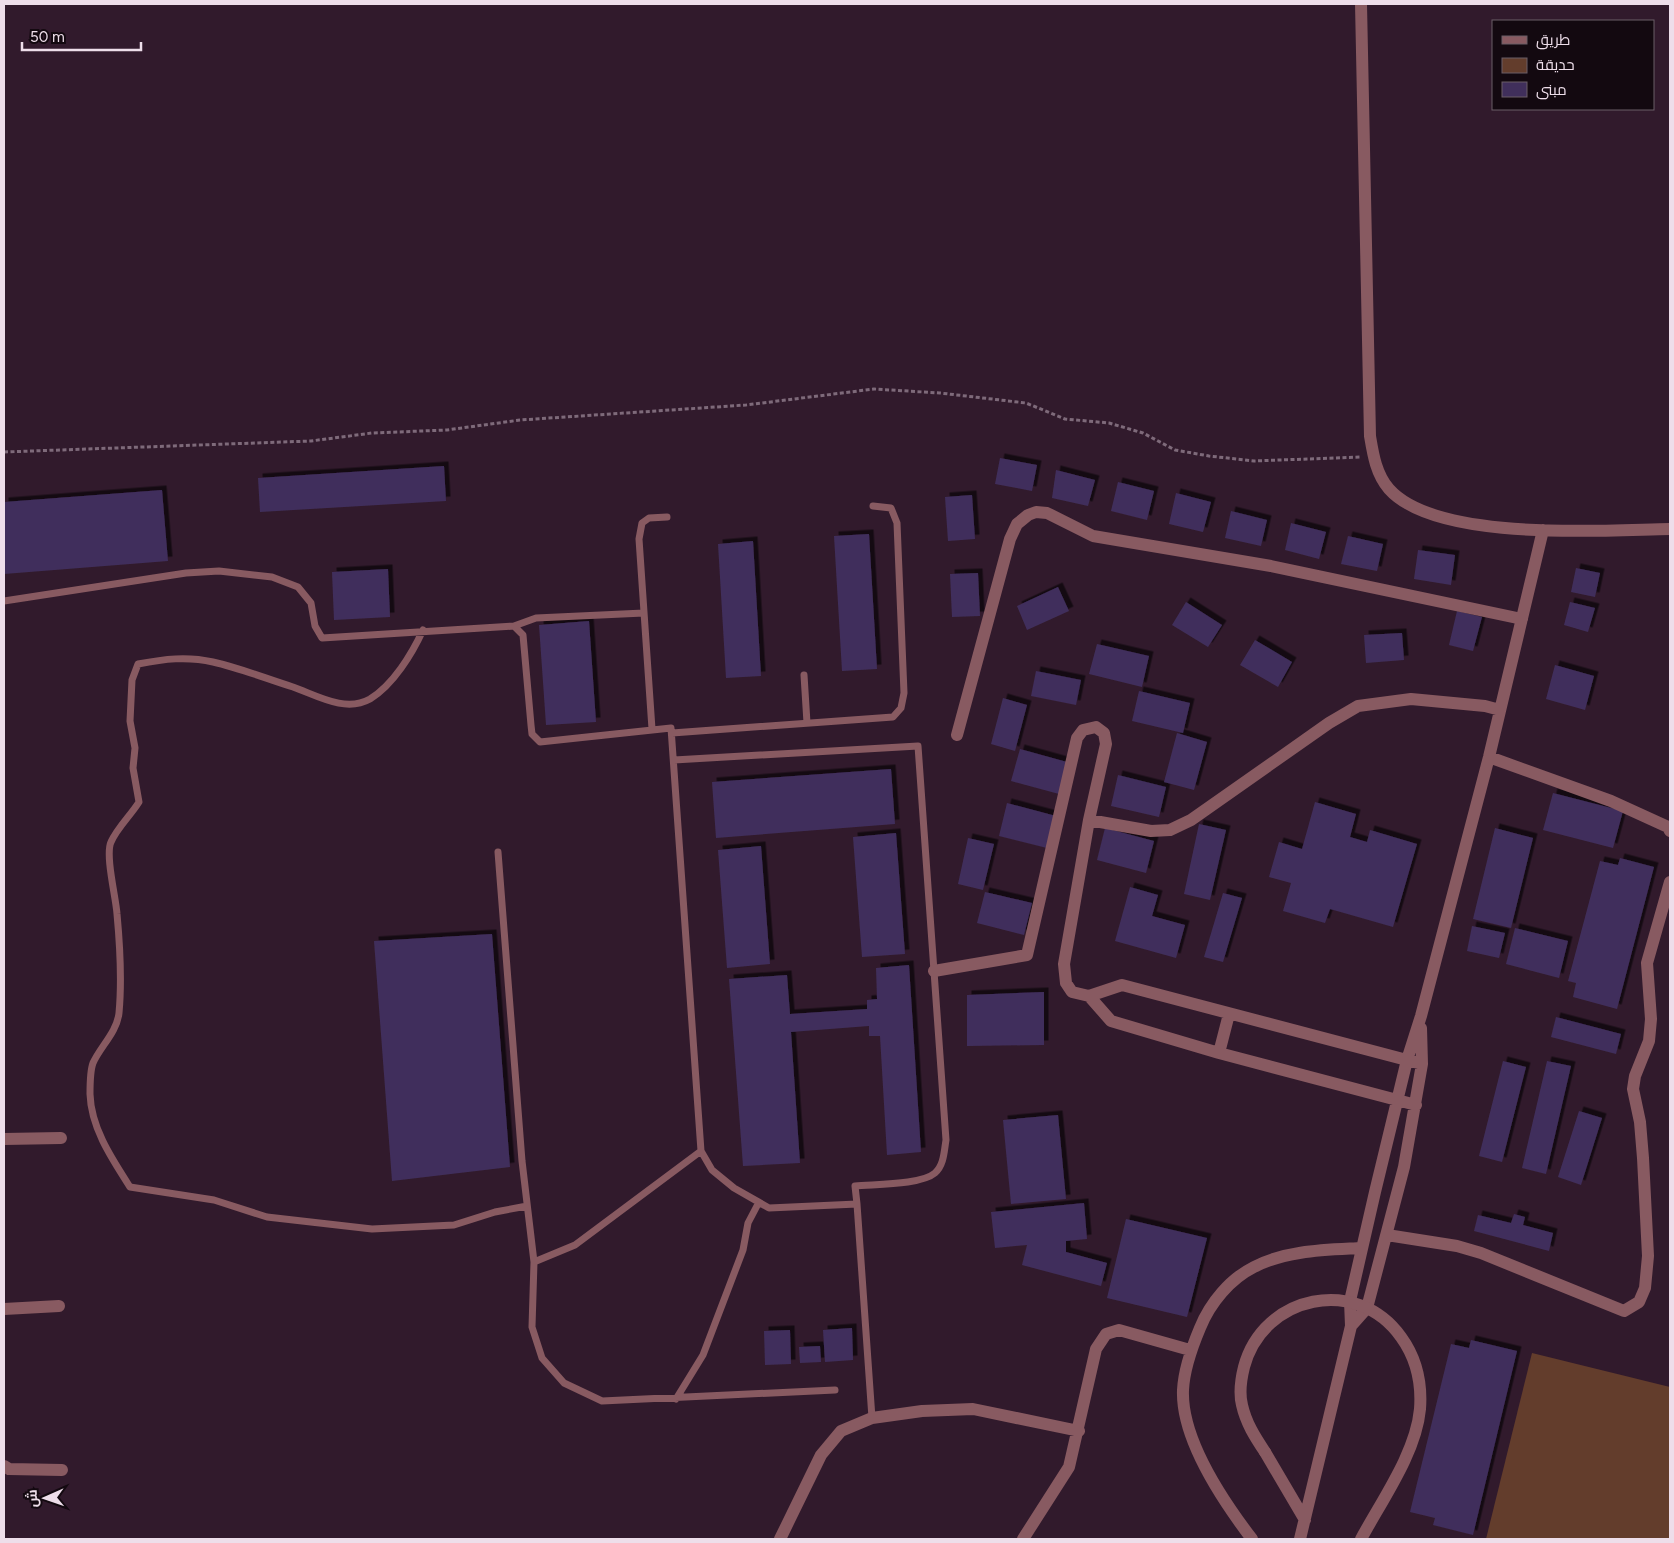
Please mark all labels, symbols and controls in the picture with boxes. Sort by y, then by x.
scale bar [22,20,141,52]
legend [1492,20,1654,110]
text: 50 m [30,28,65,46]
text: طريق [1536,31,1570,50]
text: حديقة [1536,56,1575,74]
text: مبنى [1536,81,1567,100]
north arrow [20,1473,70,1523]
text: ش [24,1489,41,1508]

